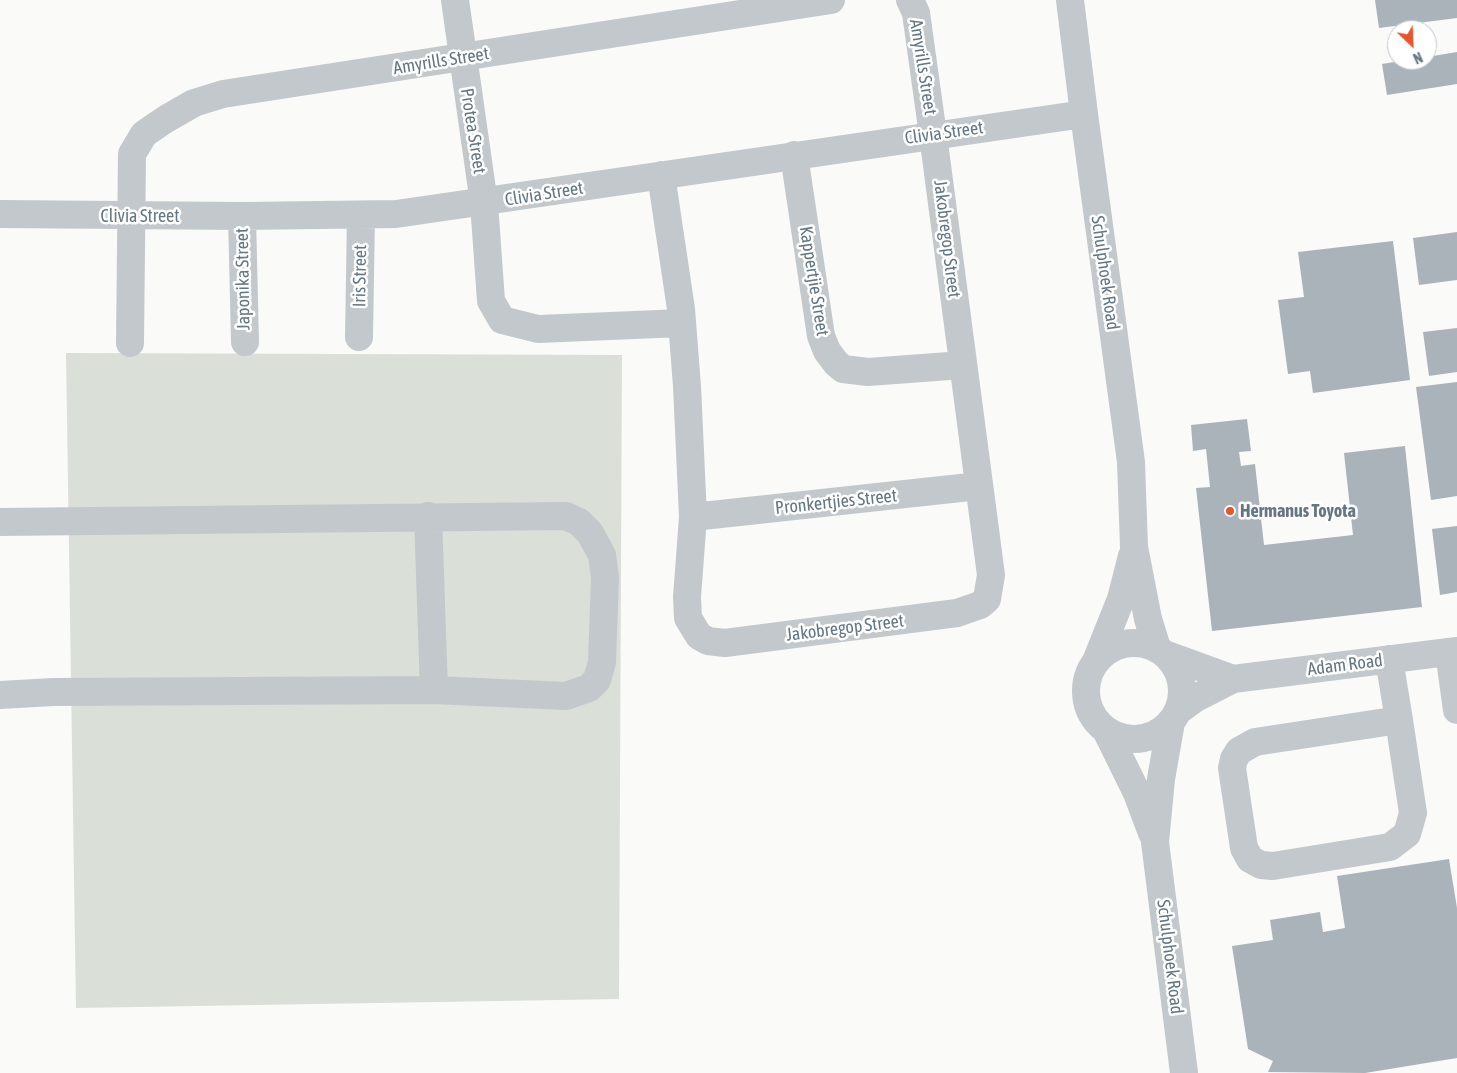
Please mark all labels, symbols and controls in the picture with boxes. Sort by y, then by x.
street label: Amyrills Street [905,18,941,116]
north arrow [1387,20,1437,70]
street label: Amyrills Street [392,43,490,79]
text: N [1411,49,1425,67]
street label: Protea Street [456,87,490,175]
street label: Clivia Street [903,117,985,149]
street label: Clivia Street [503,177,585,211]
street label: Jakobregop Street [929,179,965,299]
street label: Clivia Street [101,205,179,227]
street label: Schulphoek Road [1086,215,1124,331]
street label: Kappertjie Street [795,225,833,337]
street label: Japonika Street [231,228,255,330]
street label: Iris Street [349,245,371,307]
street label: Pronkertjies Street [774,485,898,519]
place label: Hermanus Toyota [1240,500,1356,522]
marker: Hermanus Toyota [1224,505,1236,517]
street label: Jakobregop Street [785,610,905,646]
street label: Adam Road [1306,650,1384,680]
street label: Schulphoek Road [1152,899,1188,1015]

